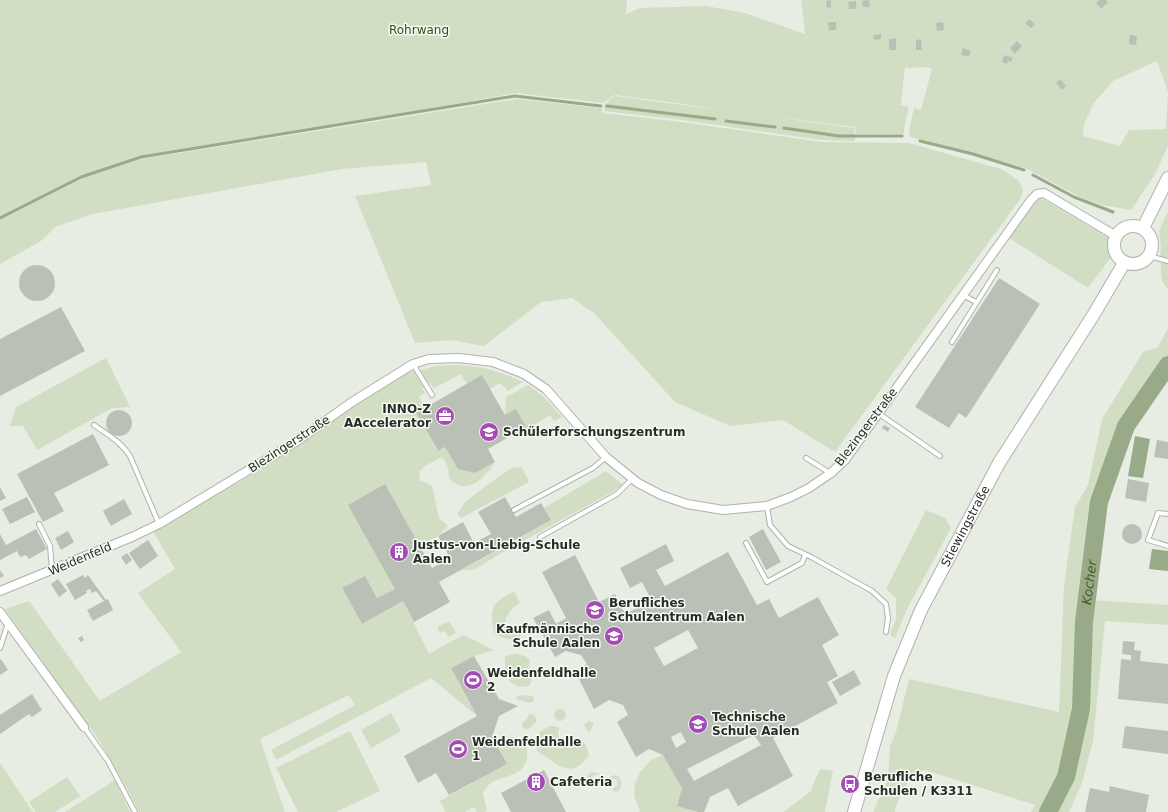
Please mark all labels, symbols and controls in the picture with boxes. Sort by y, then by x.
park label: Rohrwang [389,23,449,37]
street label: Blezingerstraße [832,385,900,469]
place label: INNO-Z AAccelerator [344,402,431,430]
office icon: INNO-Z AAccelerator [434,405,456,427]
street label: Blezingerstraße [246,412,332,476]
school or university icon: Schülerforschungszentrum [478,421,500,443]
place label: Schülerforschungszentrum [503,425,685,439]
street label: Stiewingstraße [938,483,993,569]
place label: Justus-von-Liebig-Schule Aalen [412,538,580,566]
street label: Weidenfeld [46,539,114,579]
building icon: Justus-von-Liebig-Schule Aalen [388,541,410,563]
water label: Kocher [1079,558,1099,606]
place label: Berufliches Schulzentrum Aalen [609,596,745,624]
school or university icon: Berufliches Schulzentrum Aalen [584,599,606,621]
place label: Kaufmännische Schule Aalen [496,622,600,650]
school or university icon: Kaufmännische Schule Aalen [603,625,625,647]
place label: Weidenfeldhalle 2 [487,666,596,694]
sports icon: Weidenfeldhalle 2 [462,669,484,691]
place label: Technische Schule Aalen [712,710,799,738]
school or university icon: Technische Schule Aalen [687,713,709,735]
place label: Weidenfeldhalle 1 [472,735,581,763]
sports icon: Weidenfeldhalle 1 [447,738,469,760]
place label: Berufliche Schulen / K3311 [864,770,973,798]
building icon: Cafeteria [525,771,547,793]
bus stop icon: Berufliche Schulen / K3311 [839,773,861,795]
place label: Cafeteria [550,775,612,789]

